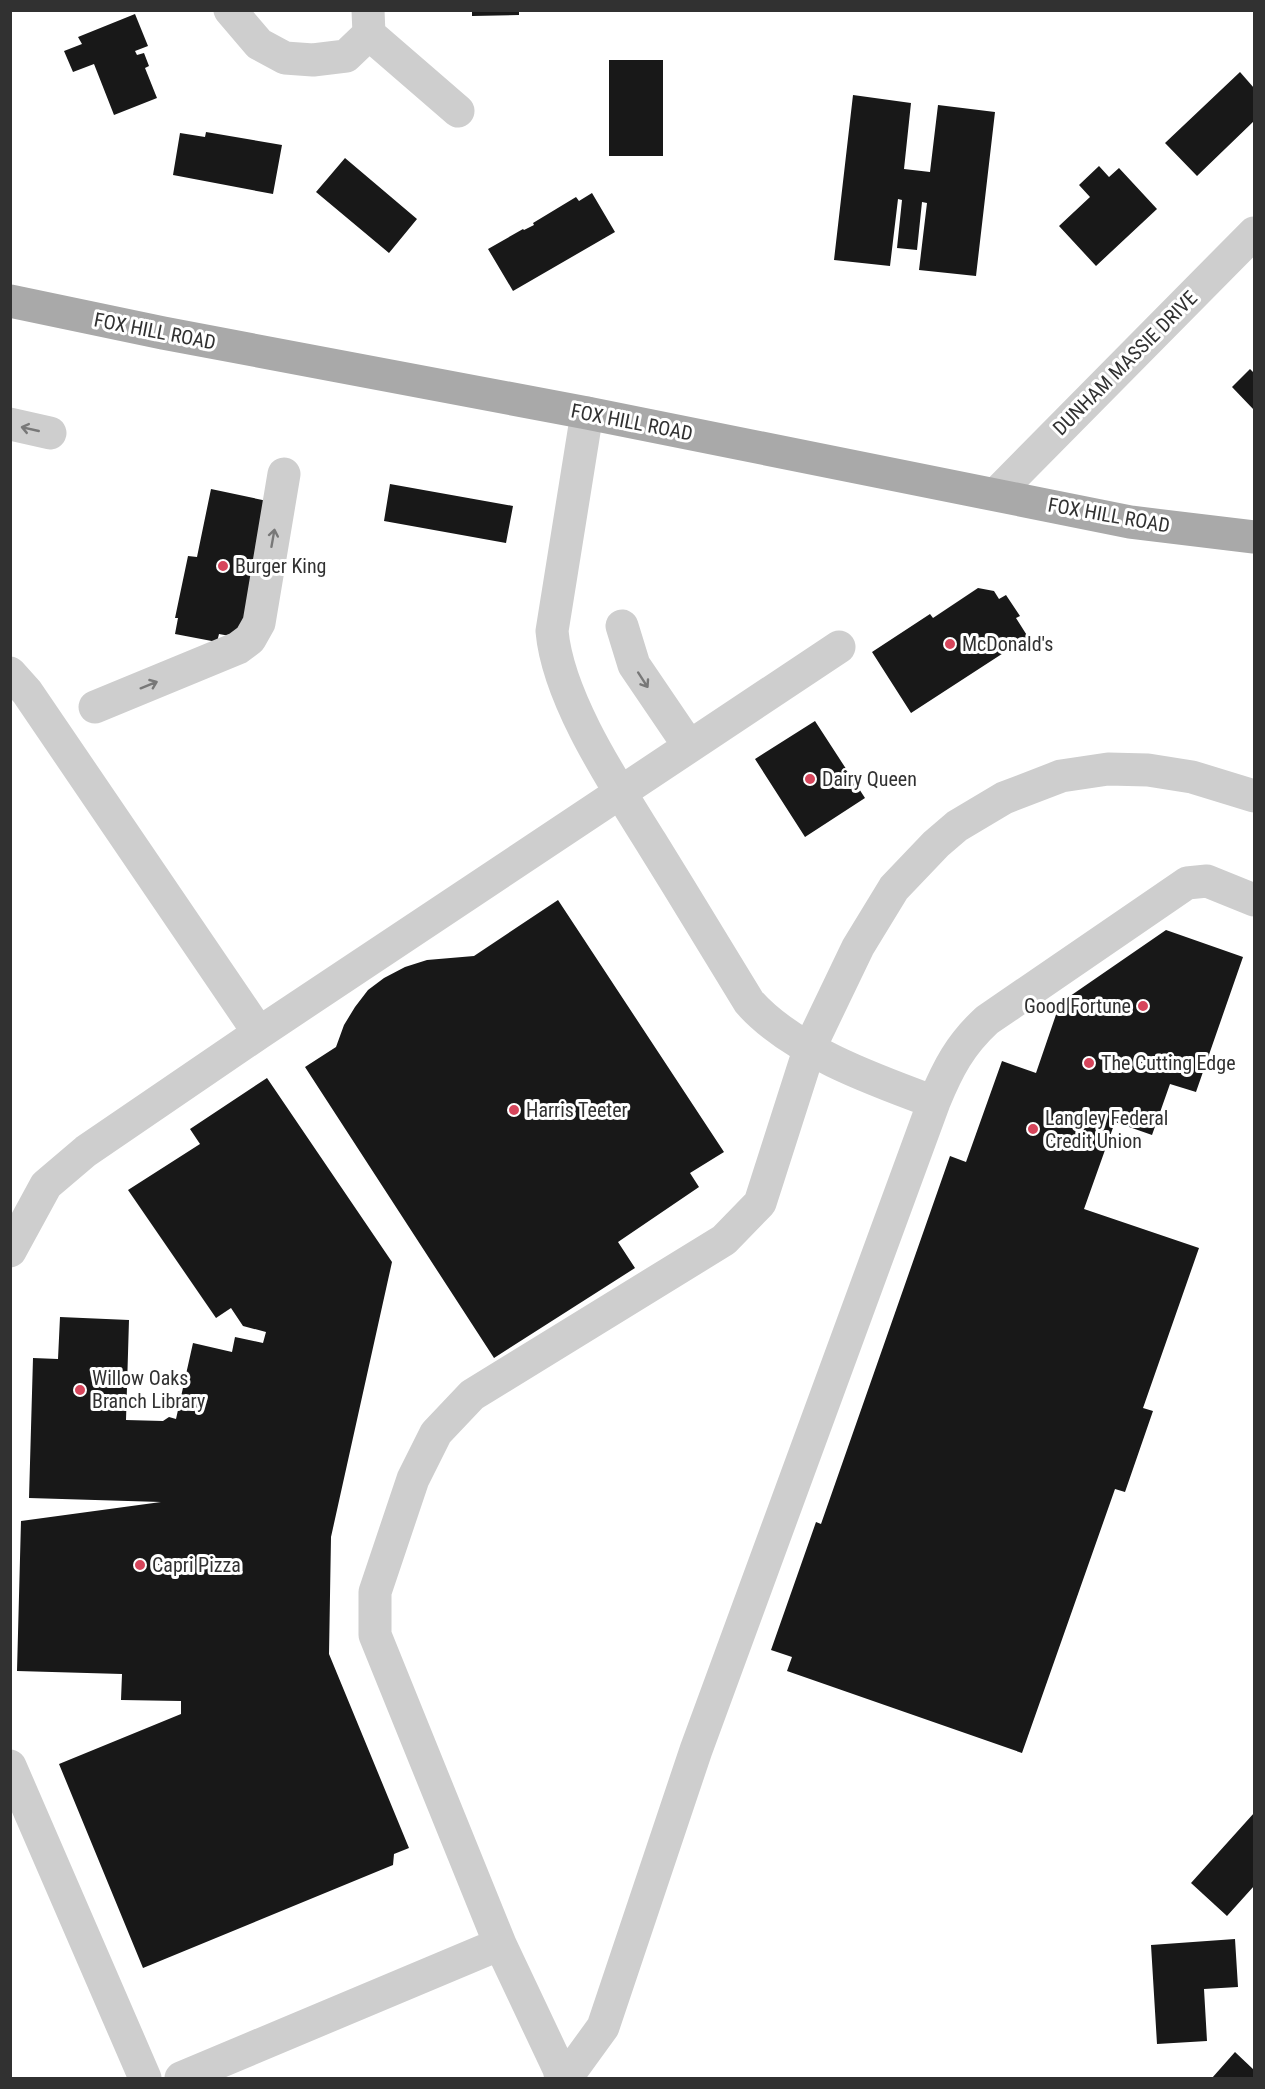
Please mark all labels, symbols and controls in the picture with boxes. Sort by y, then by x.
street label: DUNHAM MASSIE DRIVE [1048,286,1202,440]
street label: FOX HILL ROAD [92,307,218,355]
street label: FOX HILL ROAD [569,398,695,446]
one-way arrow [21,422,40,434]
street label: FOX HILL ROAD [1046,492,1172,538]
one-way arrow [268,529,279,548]
place label: Burger King [235,554,326,578]
marker: Burger King [216,559,230,573]
place label: McDonald's [962,632,1053,656]
marker: McDonald's [943,637,957,651]
one-way arrow [638,671,650,688]
one-way arrow [140,679,158,690]
place label: Dairy Queen [822,767,917,791]
marker: Dairy Queen [803,772,817,786]
place label: Good Fortune [1024,994,1131,1018]
marker: Good Fortune [1136,999,1150,1013]
place label: The Cutting Edge [1101,1051,1236,1075]
marker: The Cutting Edge [1082,1056,1096,1070]
place label: Harris Teeter [526,1098,628,1122]
marker: Harris Teeter [507,1103,521,1117]
place label: Langley Federal Credit Union [1045,1106,1168,1153]
marker: Langley Federal Credit Union [1026,1122,1040,1136]
place label: Willow Oaks Branch Library [92,1366,205,1413]
marker: Willow Oaks Branch Library [73,1383,87,1397]
place label: Capri Pizza [152,1553,241,1577]
marker: Capri Pizza [133,1558,147,1572]

